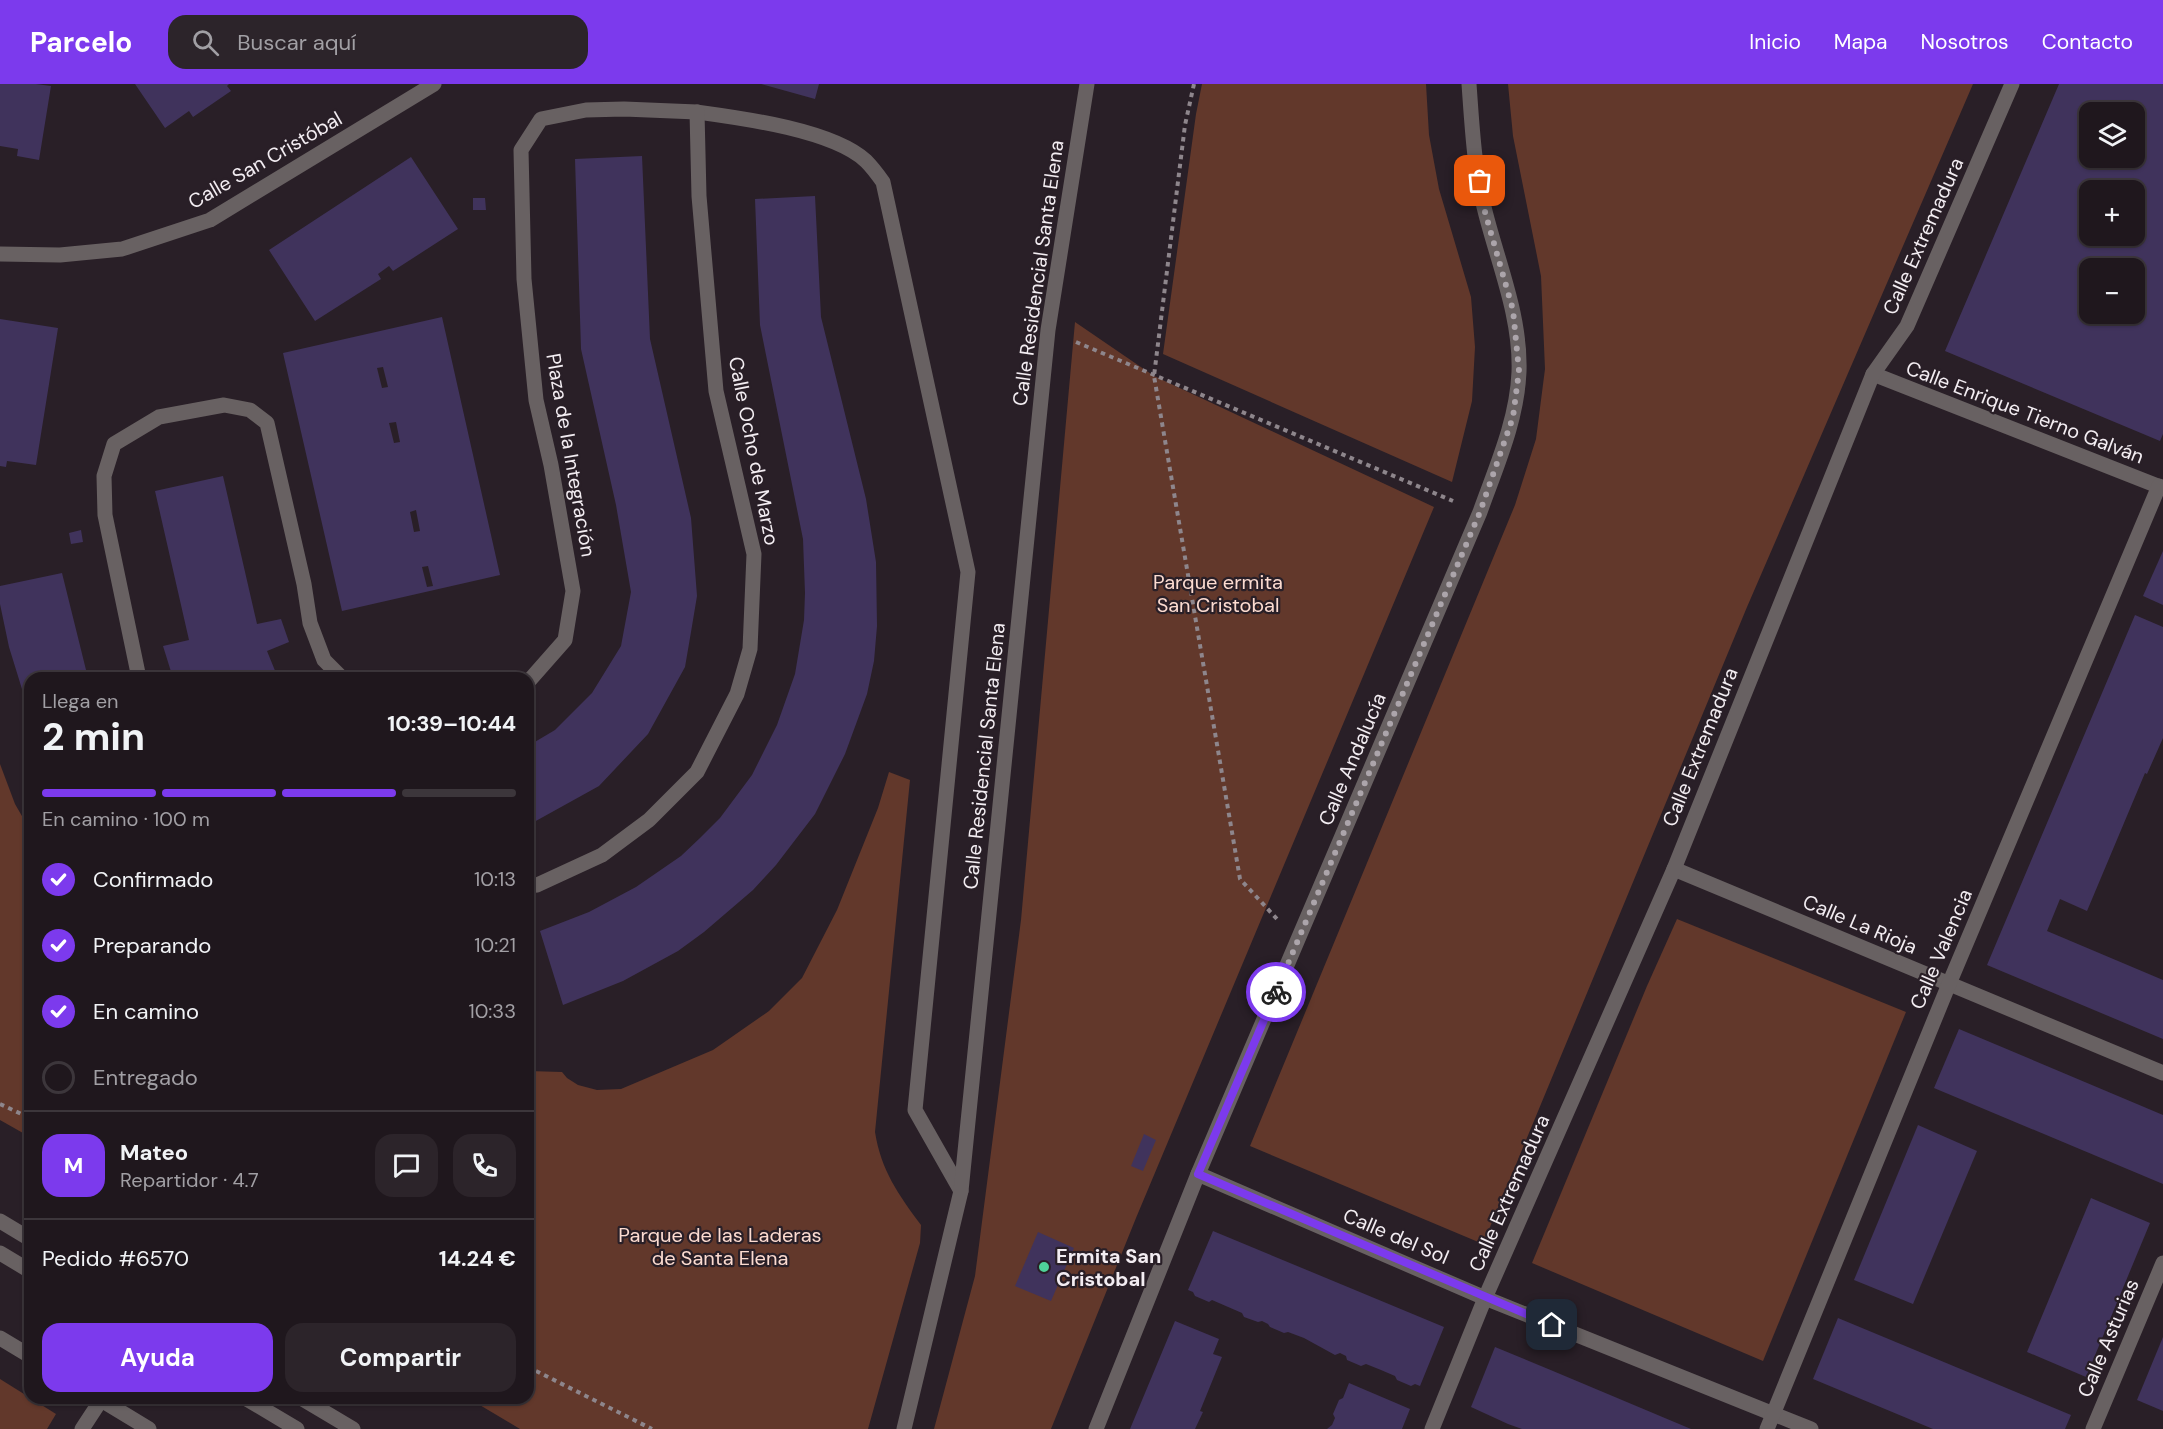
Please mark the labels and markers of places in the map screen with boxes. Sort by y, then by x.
pin [1454,155,1505,206]
place label: Ermita San Cristobal [1056,1243,1161,1292]
marker: Ermita San Cristobal [1037,1260,1051,1274]
pin [1526,1299,1577,1350]

